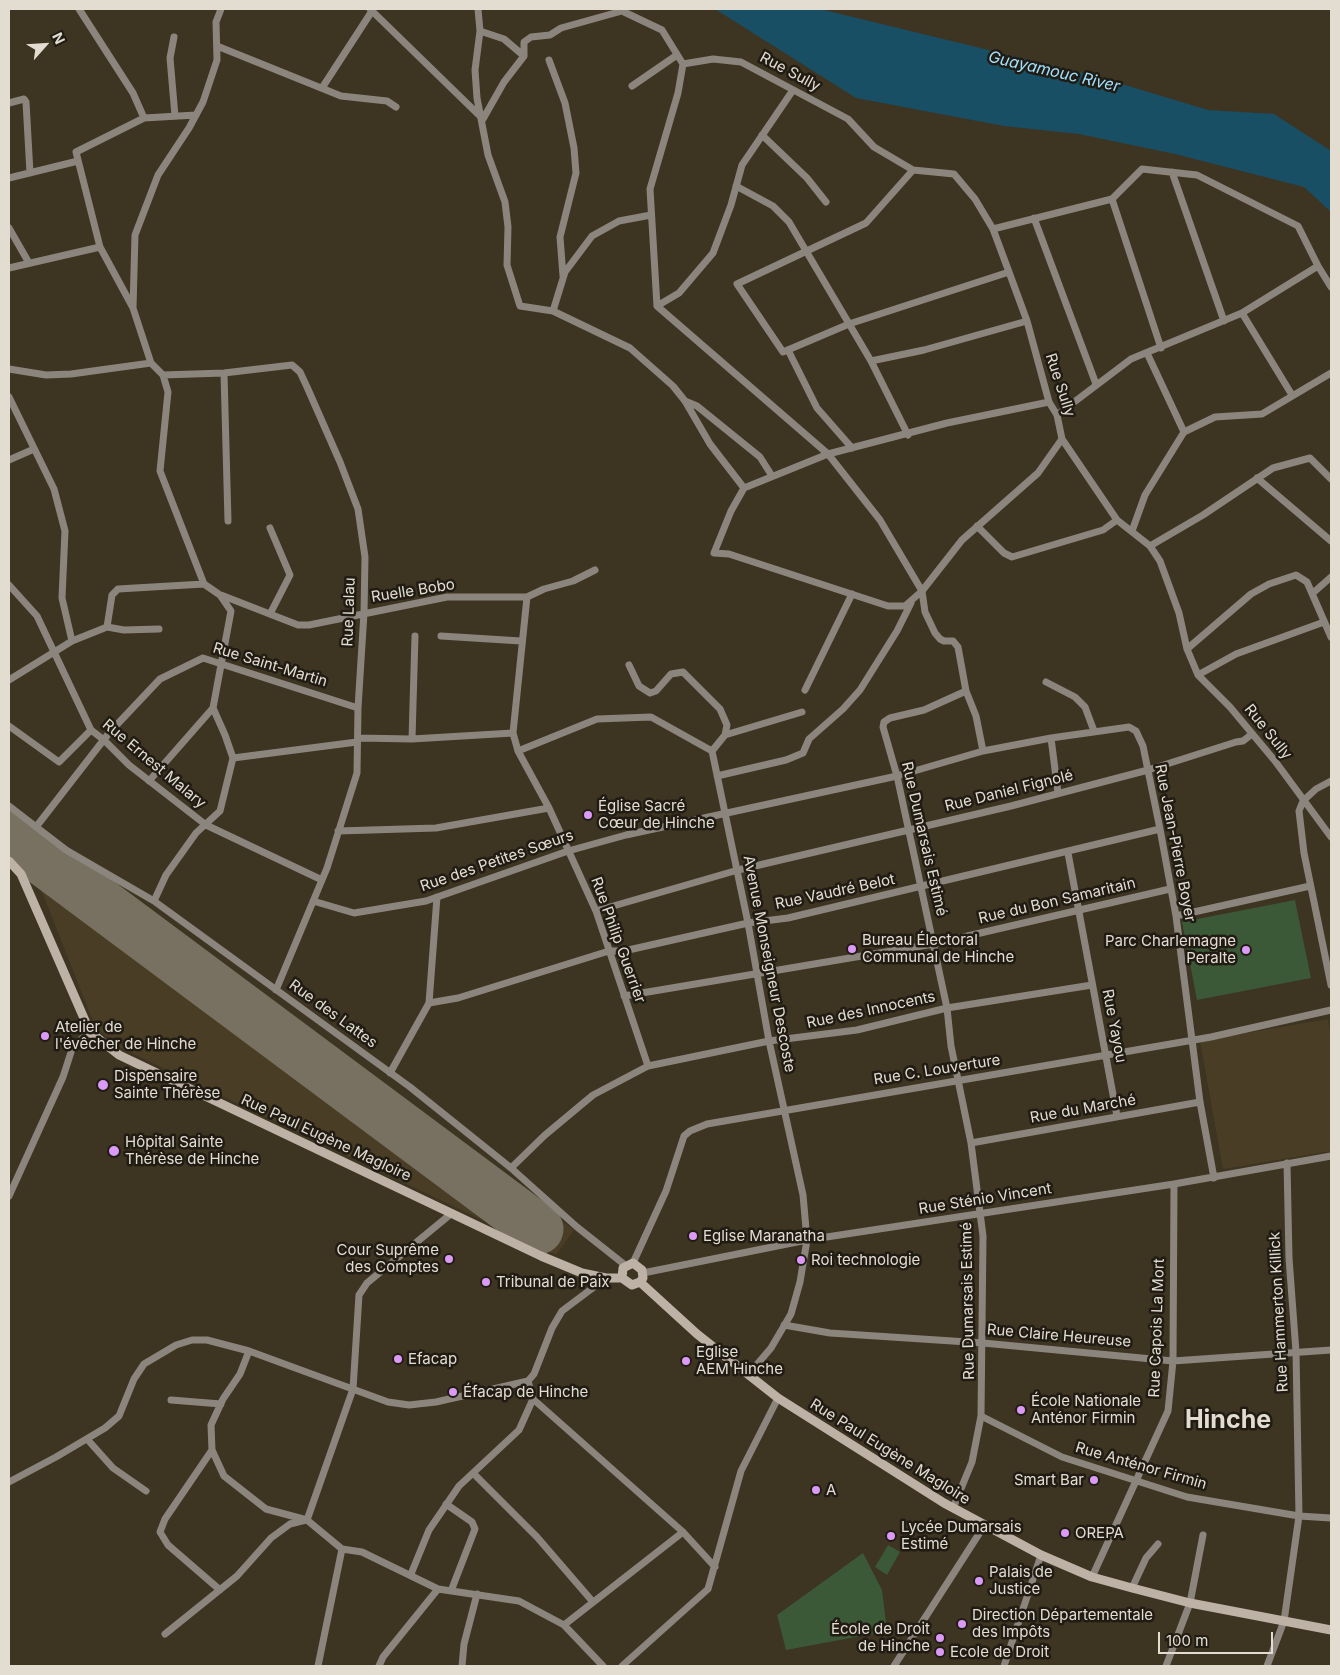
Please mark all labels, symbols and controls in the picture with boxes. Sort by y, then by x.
north arrow [20,20,70,70]
text: N [49,30,69,47]
water label: Guayamouc River [986,48,1122,96]
street label: Rue Sully [757,49,823,95]
street label: Rue Sully [1041,351,1079,419]
street label: Ruelle Bobo [370,576,456,606]
street label: Rue Lalau [339,577,359,647]
street label: Rue Saint-Martin [211,639,329,691]
street label: Rue Sully [1240,701,1296,763]
street label: Rue Ernest Malary [99,716,209,812]
street label: Rue Dumarsais Estimé [897,760,951,918]
street label: Rue Jean-Pierre Boyer [1151,763,1199,923]
street label: Rue Daniel Fignolé [943,766,1075,816]
place label: Église Sacré Cœur de Hinche [598,797,715,832]
marker: Église Sacré Cœur de Hinche [582,809,594,821]
street label: Rue des Petites Sœurs [418,826,576,896]
street label: Avenue Monseigneur Descoste [739,854,799,1074]
street label: Rue Vaudré Belot [773,871,897,913]
street label: Rue du Bon Samaritain [977,874,1137,928]
street label: Rue Philip Guerrier [587,875,649,1005]
place label: Bureau Électoral Communal de Hinche [862,931,1014,966]
place label: Parc Charlemagne Peralte [1105,932,1236,967]
marker: Bureau Électoral Communal de Hinche [846,943,858,955]
marker: Parc Charlemagne Peralte [1240,944,1252,956]
street label: Rue des Lattes [285,976,381,1052]
street label: Rue des Innocents [805,988,937,1032]
street label: Rue Yayou [1098,988,1130,1064]
place label: Atelier de l'évêcher de Hinche [55,1018,196,1053]
marker: Atelier de l'évêcher de Hinche [39,1030,51,1042]
street label: Rue C. Louverture [872,1051,1002,1089]
place label: Dispensaire Sainte Thérèse [114,1067,220,1102]
marker: Dispensaire Sainte Thérèse [96,1078,110,1092]
street label: Rue Paul Eugène Magloire [238,1091,414,1185]
street label: Rue du Marché [1029,1091,1137,1127]
place label: Hôpital Sainte Thérèse de Hinche [125,1133,259,1168]
marker: Hôpital Sainte Thérèse de Hinche [107,1144,121,1158]
street label: Rue Sténio Vincent [917,1180,1053,1218]
street label: Rue Dumarsais Estimé [958,1222,978,1380]
place label: Eglise Maranatha [703,1227,825,1245]
marker: Eglise Maranatha [687,1230,699,1242]
street label: Rue Hammerton Killick [1266,1231,1292,1393]
place label: Cour Suprême des Comptes [337,1241,439,1276]
place label: Roi technologie [811,1251,920,1269]
marker: Cour Suprême des Comptes [443,1253,455,1265]
marker: Roi technologie [795,1254,807,1266]
street label: Rue Capois La Mort [1146,1258,1168,1398]
place label: Tribunal de Paix [496,1273,610,1291]
marker: Tribunal de Paix [480,1276,492,1288]
street label: Rue Claire Heureuse [986,1321,1132,1351]
place label: Eglise AEM Hinche [696,1343,783,1378]
place label: Efacap [408,1350,457,1368]
marker: Efacap [392,1353,404,1365]
marker: Eglise AEM Hinche [680,1355,692,1367]
place label: Éfacap de Hinche [463,1383,588,1401]
marker: Éfacap de Hinche [447,1386,459,1398]
place label: École Nationale Anténor Firmin [1031,1392,1141,1427]
street label: Rue Paul Eugène Magloire [807,1395,973,1509]
marker: École Nationale Anténor Firmin [1015,1404,1027,1416]
district label: Hinche [1185,1405,1271,1435]
street label: Rue Anténor Firmin [1073,1439,1209,1493]
place label: Smart Bar [1014,1471,1084,1489]
marker: Smart Bar [1088,1474,1100,1486]
place label: A [826,1481,836,1499]
marker: A [810,1484,822,1496]
place label: Lycée Dumarsais Estimé [901,1518,1022,1553]
place label: OREPA [1075,1524,1124,1542]
marker: OREPA [1059,1527,1071,1539]
marker: Lycée Dumarsais Estimé [885,1530,897,1542]
place label: Palais de Justice [989,1563,1053,1598]
marker: Palais de Justice [973,1575,985,1587]
place label: Direction Départementale des Impôts [972,1606,1153,1641]
marker: Direction Départementale des Impôts [956,1618,968,1630]
place label: École de Droit de Hinche [831,1620,930,1655]
scale bar [1160,1622,1275,1654]
text: 100 m [1166,1631,1208,1650]
marker: École de Droit de Hinche [934,1632,946,1644]
place label: Ecole de Droit [950,1643,1049,1661]
marker: Ecole de Droit [934,1646,946,1658]

